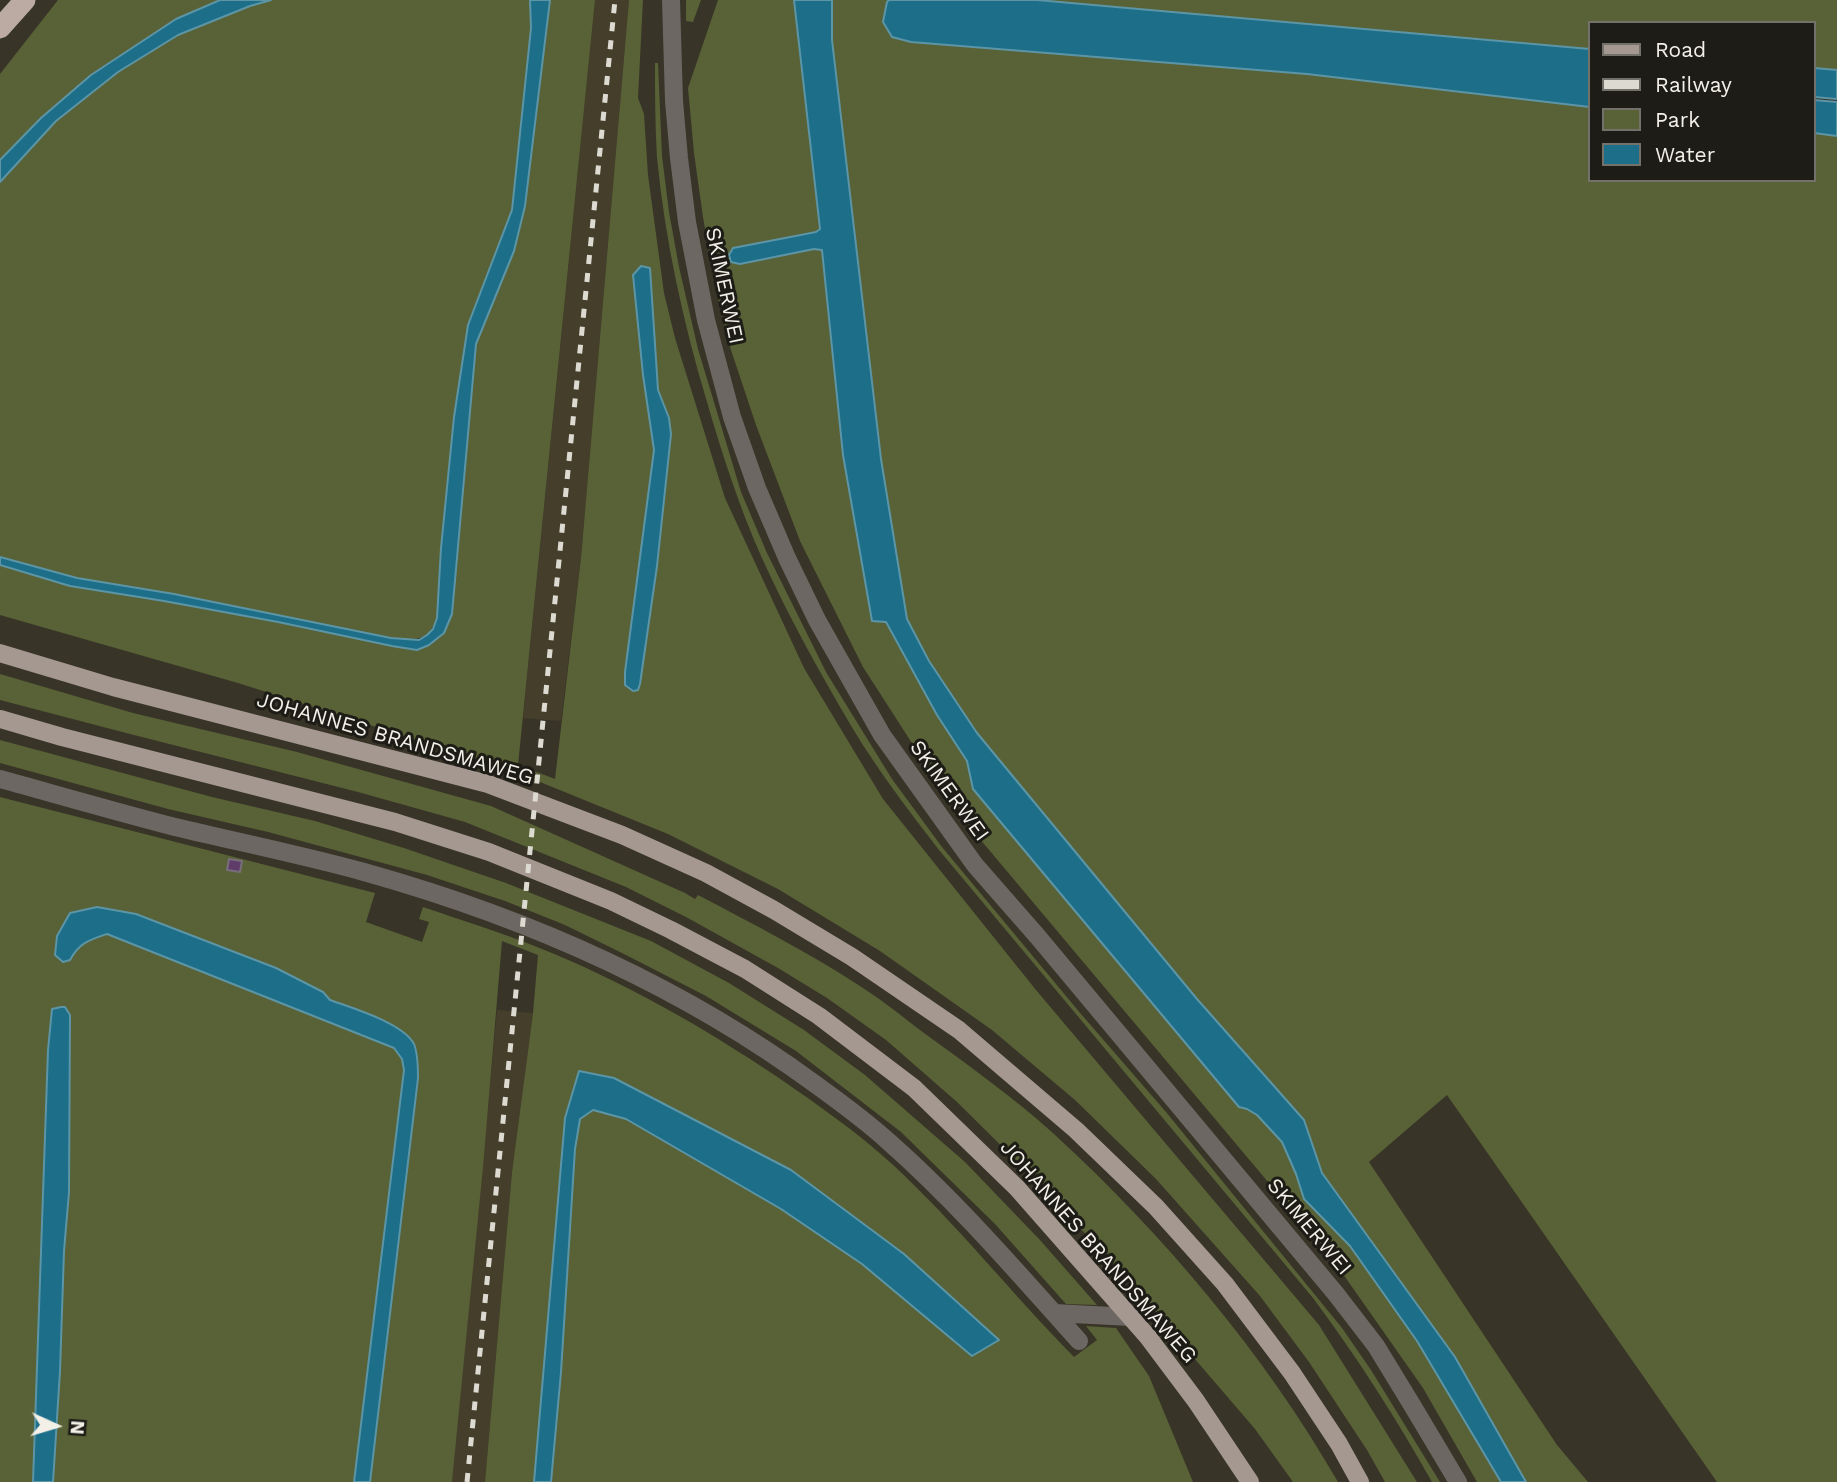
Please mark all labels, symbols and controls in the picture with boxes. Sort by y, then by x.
legend [1588,21,1816,182]
text: Road [1655,37,1706,62]
text: Railway [1655,72,1732,97]
text: Park [1655,107,1700,132]
text: Water [1655,142,1715,167]
street label: SKIMERWEI [699,225,749,347]
street label: JOHANNES BRANDSMAWEG [254,687,536,791]
street label: SKIMERWEI [904,736,994,846]
street label: JOHANNES BRANDSMAWEG [994,1136,1202,1368]
street label: SKIMERWEI [1261,1174,1357,1280]
north arrow [21,1391,91,1461]
text: N [65,1420,89,1435]

